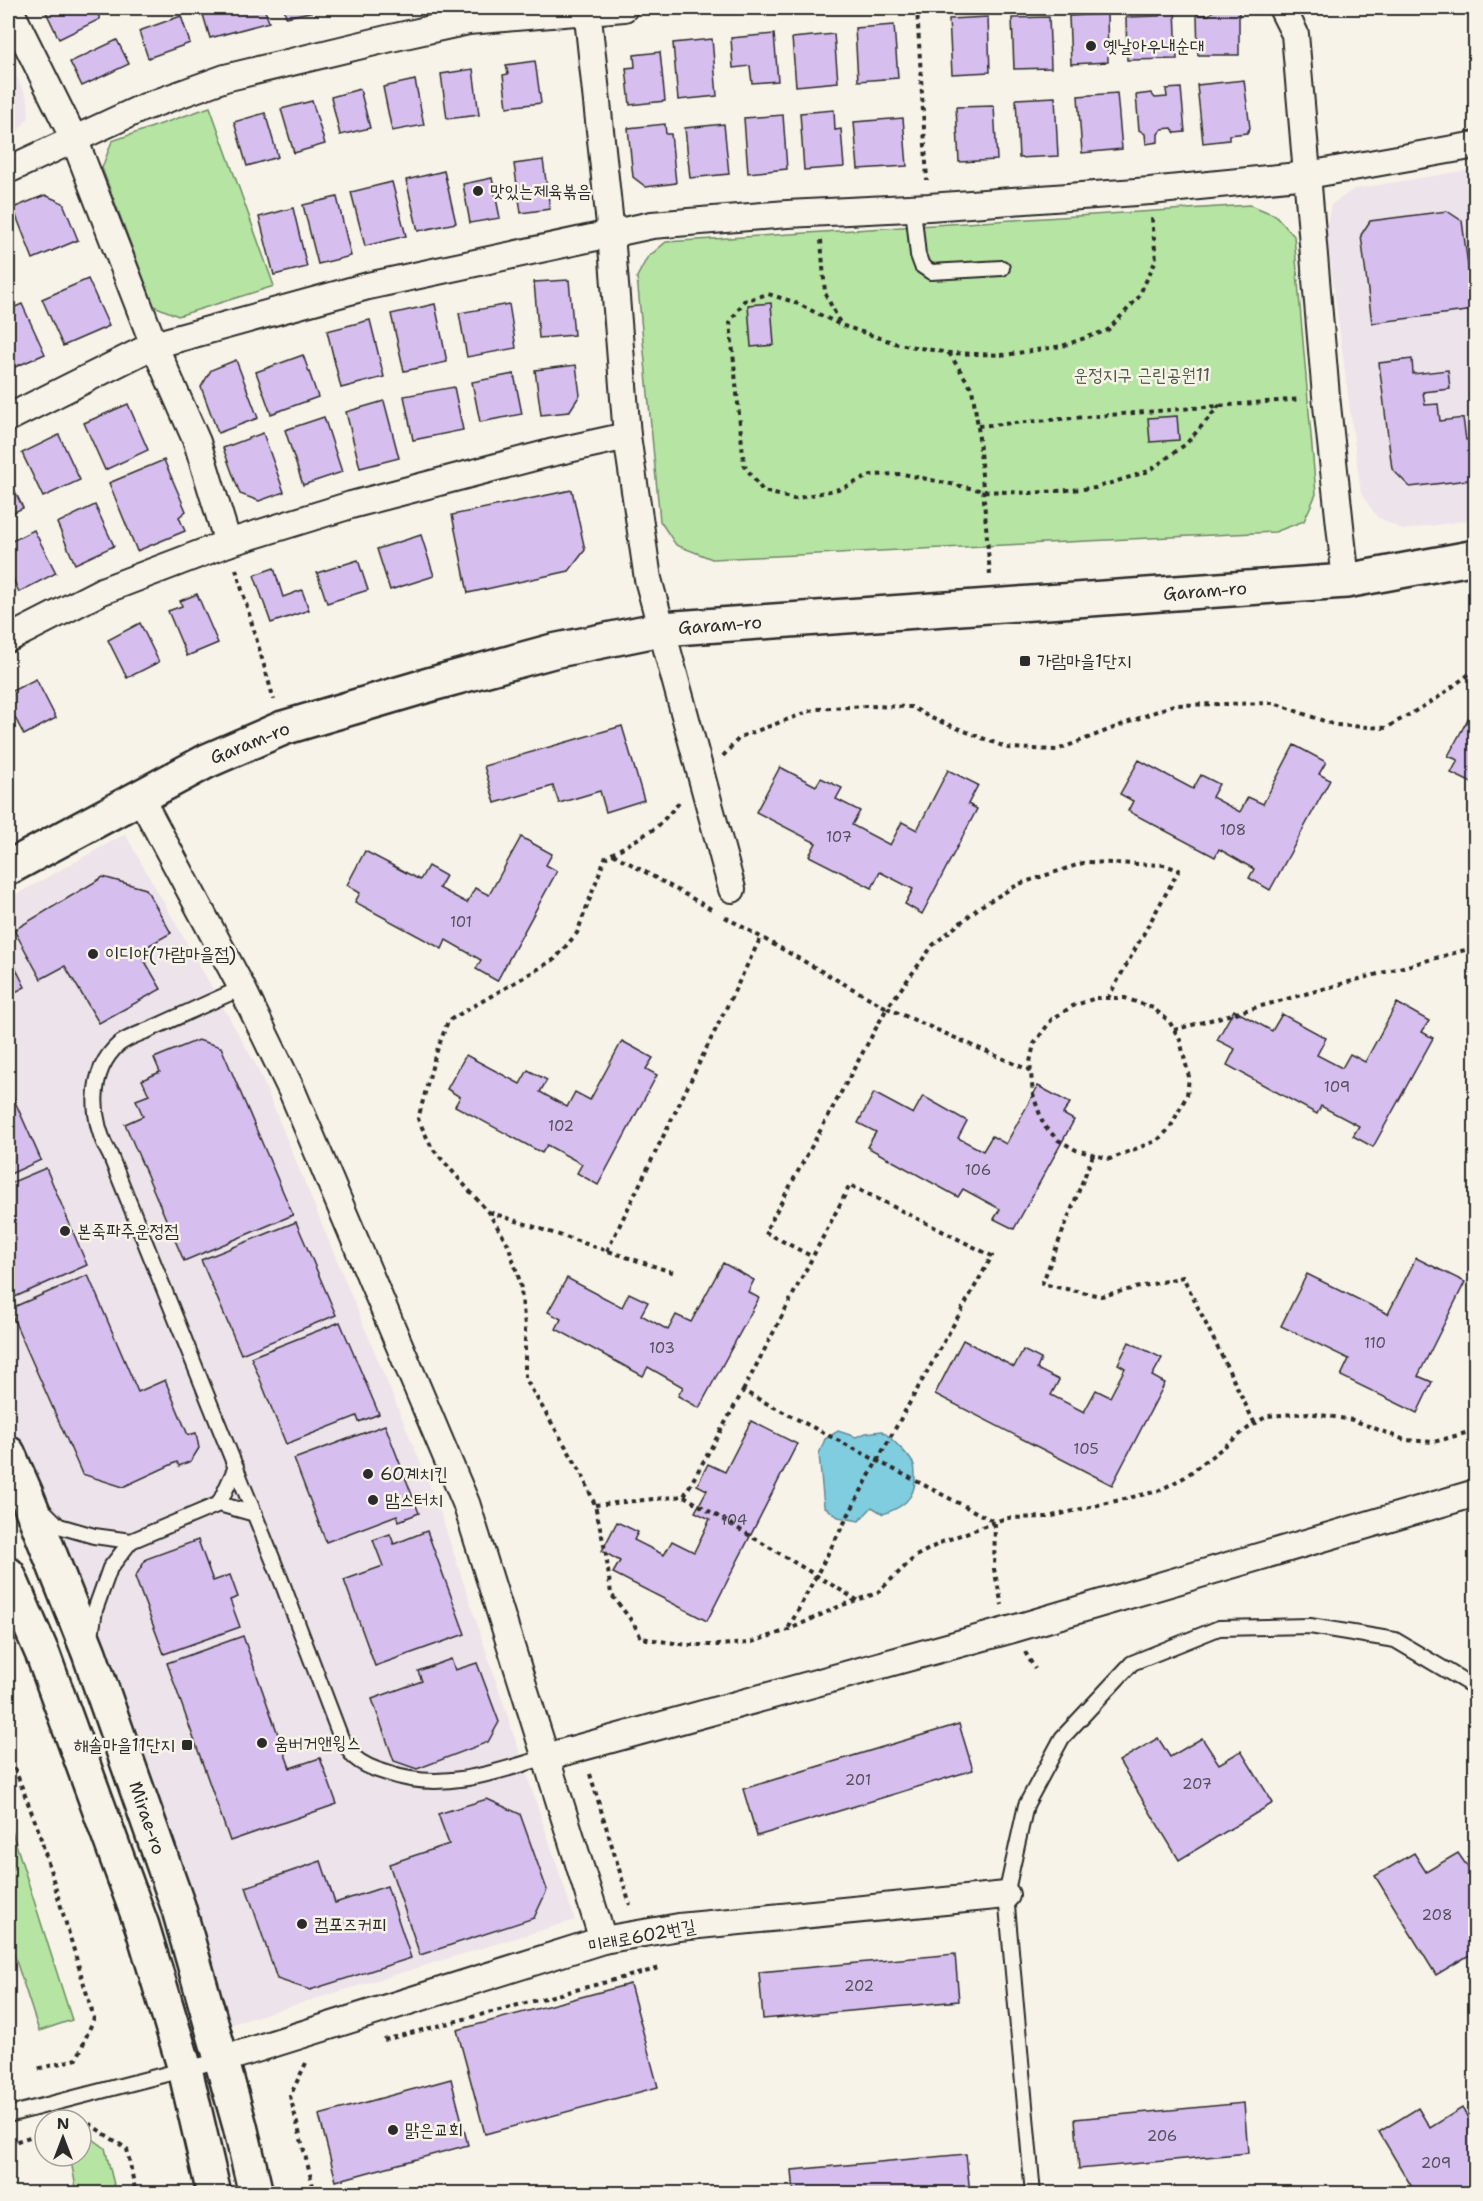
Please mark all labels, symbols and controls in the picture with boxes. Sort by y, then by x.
place label: 옛날아우내순대 [1103,34,1204,58]
marker: 옛날아우내순대 [1084,39,1098,53]
place label: 맛있는제육볶음 [490,179,591,203]
marker: 맛있는제육볶음 [471,184,485,198]
park label: 운정지구 근린공원11 [1074,363,1210,387]
street label: Garam-ro [1162,576,1248,606]
street label: Garam-ro [677,610,763,640]
place label: 가람마을1단지 [1037,649,1131,673]
marker: 가람마을1단지 [1018,654,1032,668]
street label: Garam-ro [207,716,293,770]
house number: 108 [1220,820,1246,840]
house number: 107 [826,827,852,847]
house number: 101 [450,912,472,932]
place label: 이디야(가람마을점) [105,942,236,966]
marker: 이디야(가람마을점) [86,947,100,961]
house number: 109 [1324,1077,1350,1097]
house number: 102 [548,1116,574,1136]
house number: 106 [965,1160,991,1180]
place label: 본죽파주운정점 [77,1219,179,1243]
marker: 본죽파주운정점 [58,1224,72,1238]
house number: 110 [1364,1333,1386,1353]
house number: 103 [649,1338,675,1358]
house number: 105 [1073,1439,1099,1459]
place label: 60계치킨 [380,1462,448,1486]
marker: 60계치킨 [361,1467,375,1481]
place label: 맘스터치 [385,1488,443,1512]
marker: 맘스터치 [366,1493,380,1507]
house number: 104 [721,1510,747,1530]
place label: 움버거앤윙스 [274,1731,361,1755]
place label: 해솔마을11단지 [74,1733,175,1757]
marker: 움버거앤윙스 [255,1736,269,1750]
marker: 해솔마을11단지 [180,1738,194,1752]
house number: 201 [845,1770,871,1790]
house number: 207 [1182,1774,1212,1794]
street label: Mirae-ro [123,1778,171,1858]
house number: 208 [1422,1905,1452,1925]
place label: 컴포즈커피 [314,1912,386,1936]
street label: 미래로602번길 [586,1914,698,1958]
marker: 컴포즈커피 [295,1917,309,1931]
house number: 202 [844,1976,874,1996]
north arrow [33,2108,93,2168]
text: N [57,2113,69,2134]
place label: 맑은교회 [405,2118,463,2142]
marker: 맑은교회 [386,2123,400,2137]
house number: 206 [1147,2126,1177,2146]
house number: 209 [1421,2153,1451,2173]

